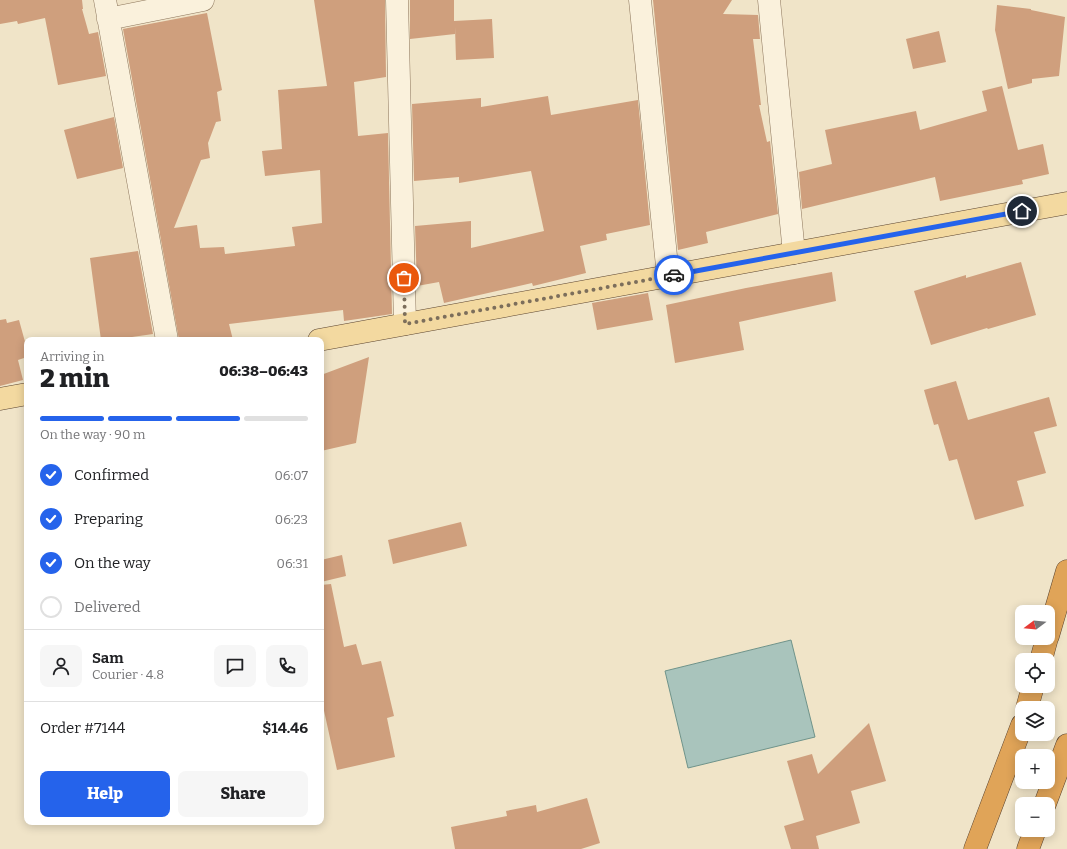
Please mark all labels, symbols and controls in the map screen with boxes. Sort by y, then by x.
pin [1005,194,1039,228]
icon: home [1011,200,1033,222]
courier [654,255,694,295]
pin [387,261,421,295]
icon: car [663,264,685,286]
icon: bag [393,267,415,289]
text: Arriving in [40,349,105,364]
text: 06:38–06:43 [219,362,308,380]
text: 2 min [40,363,110,394]
text: On the way · 90 m [40,427,145,442]
icon: check [40,464,62,486]
text: Confirmed [74,466,149,484]
text: 06:07 [274,468,308,483]
icon: check [40,508,62,530]
text: Preparing [74,510,143,528]
text: 06:23 [275,512,308,527]
icon: check [40,552,62,574]
text: On the way [74,554,151,572]
text: 06:31 [277,556,308,571]
text: Delivered [74,598,141,616]
north arrow [1015,605,1055,645]
map controls [1015,605,1055,837]
button: person [40,645,82,687]
button: chat [214,645,256,687]
button: phone [266,645,308,687]
text: Sam [92,649,124,667]
button: locate [1015,653,1055,693]
text: Courier · 4.8 [92,667,164,682]
button: layers [1015,701,1055,741]
text: Order #7144 [40,719,125,737]
text: $14.46 [262,719,308,737]
button: + [1015,749,1055,789]
button: Help [40,771,170,817]
button: Share [178,771,308,817]
button: − [1015,797,1055,837]

